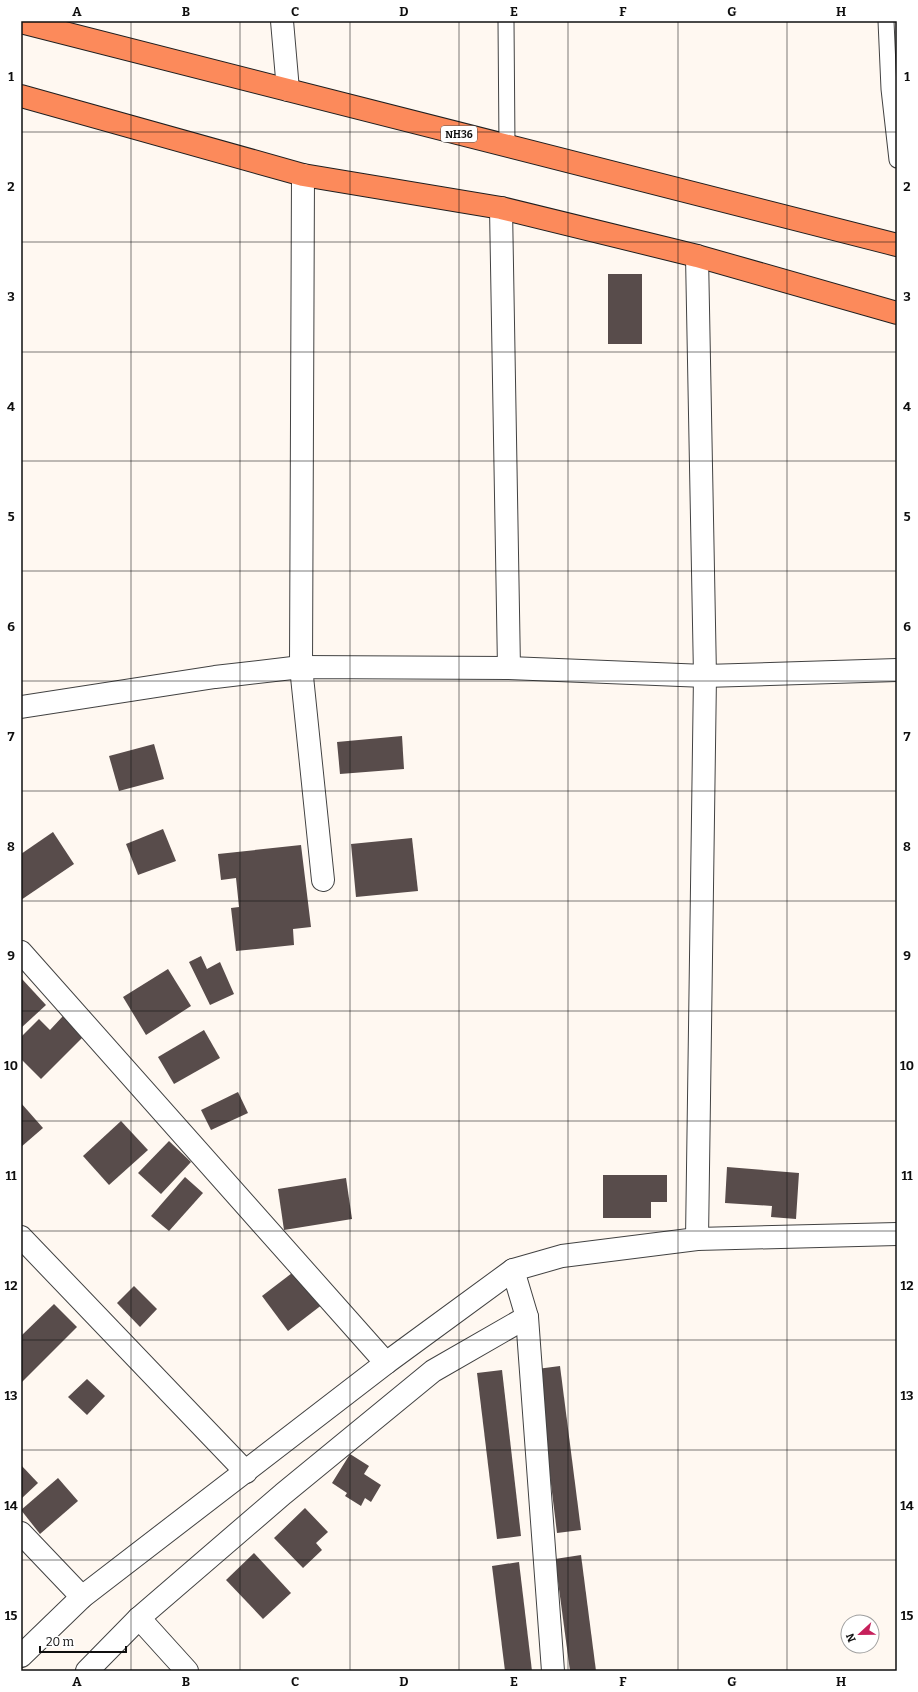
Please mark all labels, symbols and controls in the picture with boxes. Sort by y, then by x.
text: A [72,4,82,19]
text: B [182,4,190,19]
text: C [291,4,299,19]
text: D [399,4,409,19]
text: E [510,4,518,19]
text: F [619,4,627,19]
text: G [727,4,737,19]
text: H [836,4,846,19]
text: 1 [8,69,14,84]
text: 1 [904,69,910,84]
road number: NH36 [441,126,477,142]
text: 2 [7,179,15,194]
text: 2 [903,179,911,194]
text: 3 [7,289,15,304]
text: 3 [903,289,911,304]
text: 4 [7,399,15,414]
text: 4 [903,399,911,414]
text: 5 [7,509,15,524]
text: 5 [903,509,911,524]
text: 6 [7,619,15,634]
text: 6 [903,619,911,634]
text: 7 [8,729,15,744]
text: 7 [904,729,911,744]
text: 8 [7,839,15,854]
text: 8 [903,839,911,854]
text: 9 [7,948,15,963]
text: 9 [903,948,911,963]
text: 10 [4,1058,18,1073]
text: 10 [900,1058,914,1073]
text: 11 [5,1168,17,1183]
text: 11 [901,1168,913,1183]
text: 12 [5,1278,17,1293]
text: 12 [901,1278,913,1293]
text: 13 [4,1388,18,1403]
text: 13 [900,1388,914,1403]
text: 14 [4,1498,18,1513]
text: 14 [900,1498,914,1513]
text: 15 [5,1608,17,1623]
text: 15 [901,1608,913,1623]
north arrow [840,1614,880,1654]
scale bar [40,1628,126,1654]
text: N [843,1631,859,1644]
text: 20 m [46,1635,75,1649]
text: A [72,1674,82,1689]
text: B [182,1674,190,1689]
text: C [291,1674,299,1689]
text: D [399,1674,409,1689]
text: E [510,1674,518,1689]
text: F [619,1674,627,1689]
text: G [727,1674,737,1689]
text: H [836,1674,846,1689]

